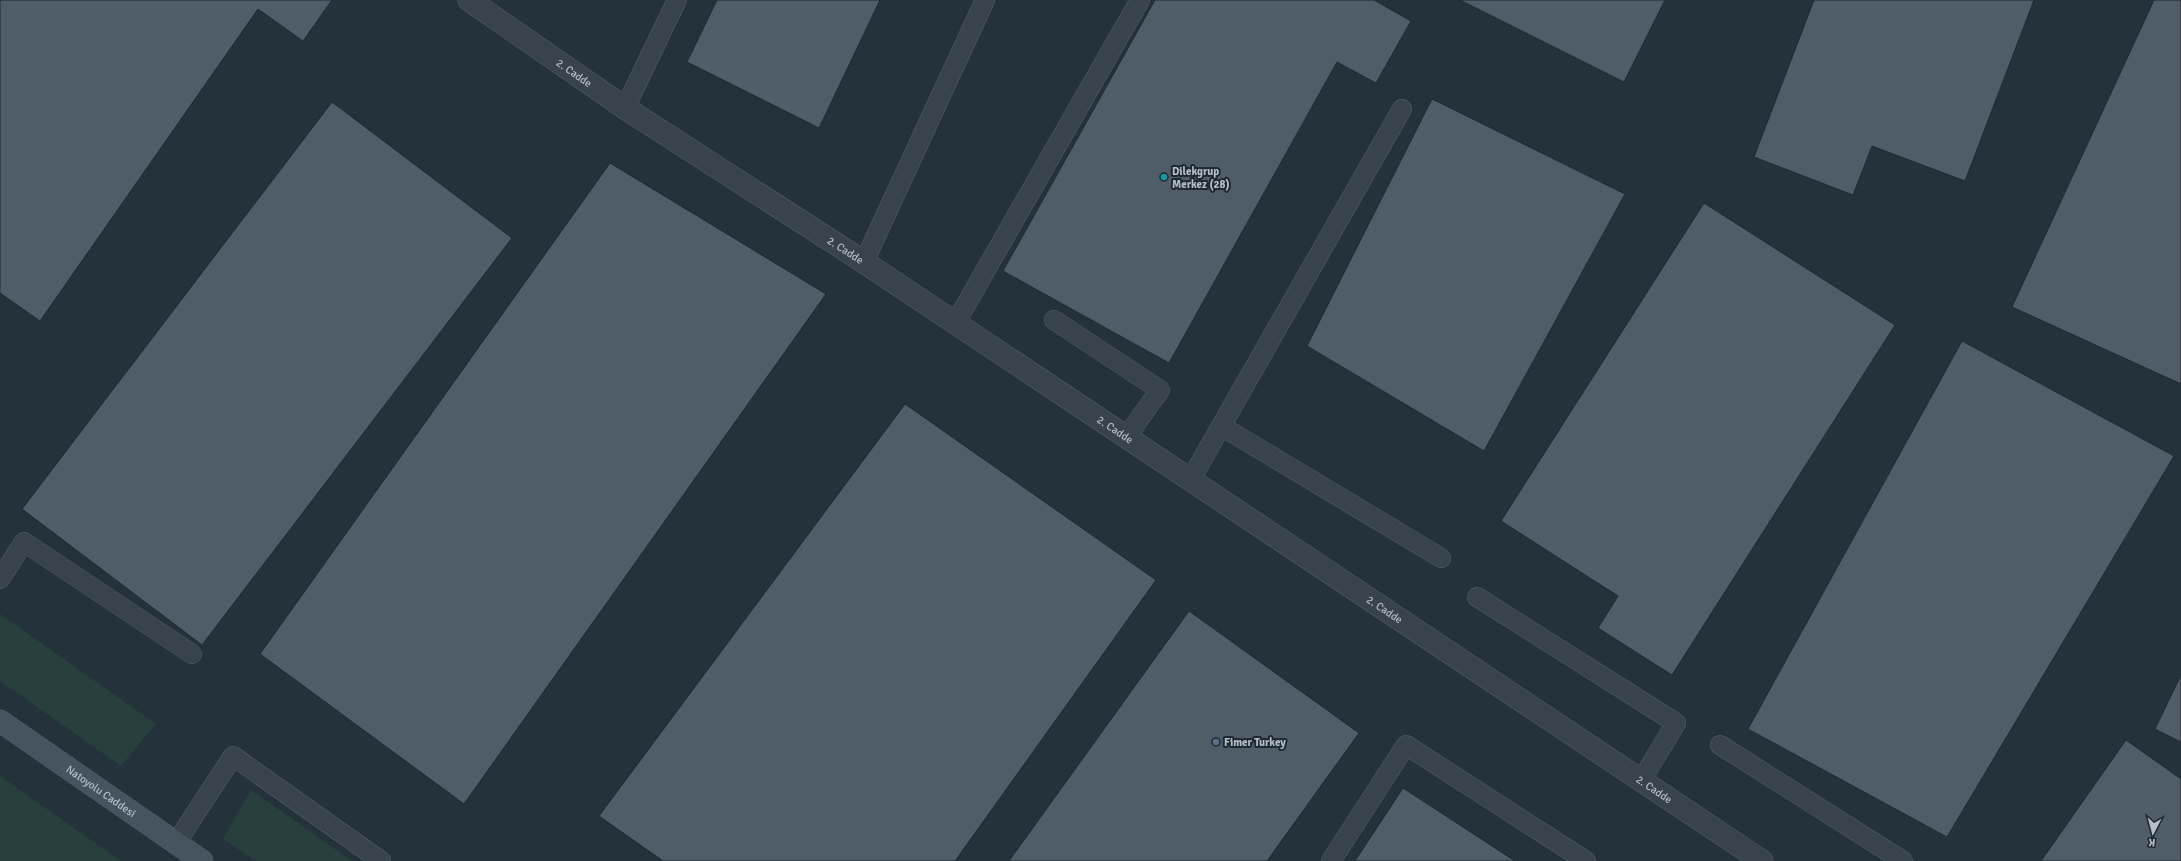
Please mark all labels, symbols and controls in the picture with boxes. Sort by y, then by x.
street label: 2. Cadde [554,56,595,90]
place label: Dilekgrup Merkez (28) [1172,165,1230,191]
marker: Dilekgrup Merkez (28) [1159,172,1169,182]
street label: 2. Cadde [825,234,866,267]
street label: 2. Cadde [1095,413,1136,446]
street label: 2. Cadde [1364,593,1405,626]
place label: Fimer Turkey [1224,736,1286,749]
marker: Fimer Turkey [1211,737,1221,747]
street label: Natoyolu Caddesi [64,762,138,820]
street label: 2. Cadde [1634,772,1675,806]
north arrow [2133,813,2173,853]
text: K [2148,836,2156,849]

